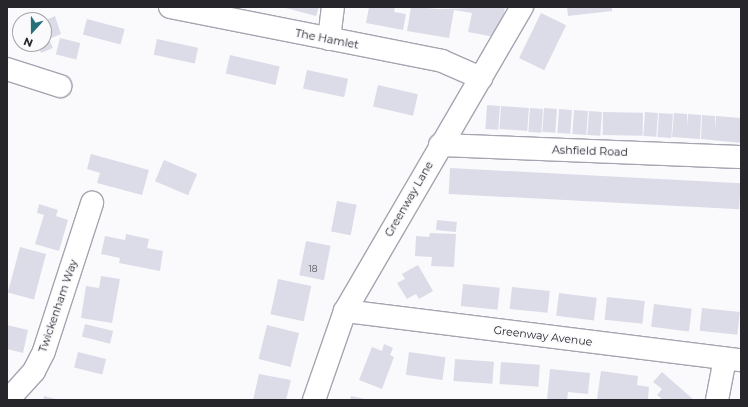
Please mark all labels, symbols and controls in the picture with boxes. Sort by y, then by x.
north arrow [12,12,52,52]
street label: The Hamlet [294,26,360,52]
text: N [21,34,35,50]
street label: Ashfield Road [552,143,628,159]
street label: Greenway Lane [382,159,436,239]
street label: Twickenham Way [36,258,80,354]
house number: 18 [309,264,317,274]
street label: Greenway Avenue [493,323,593,349]

